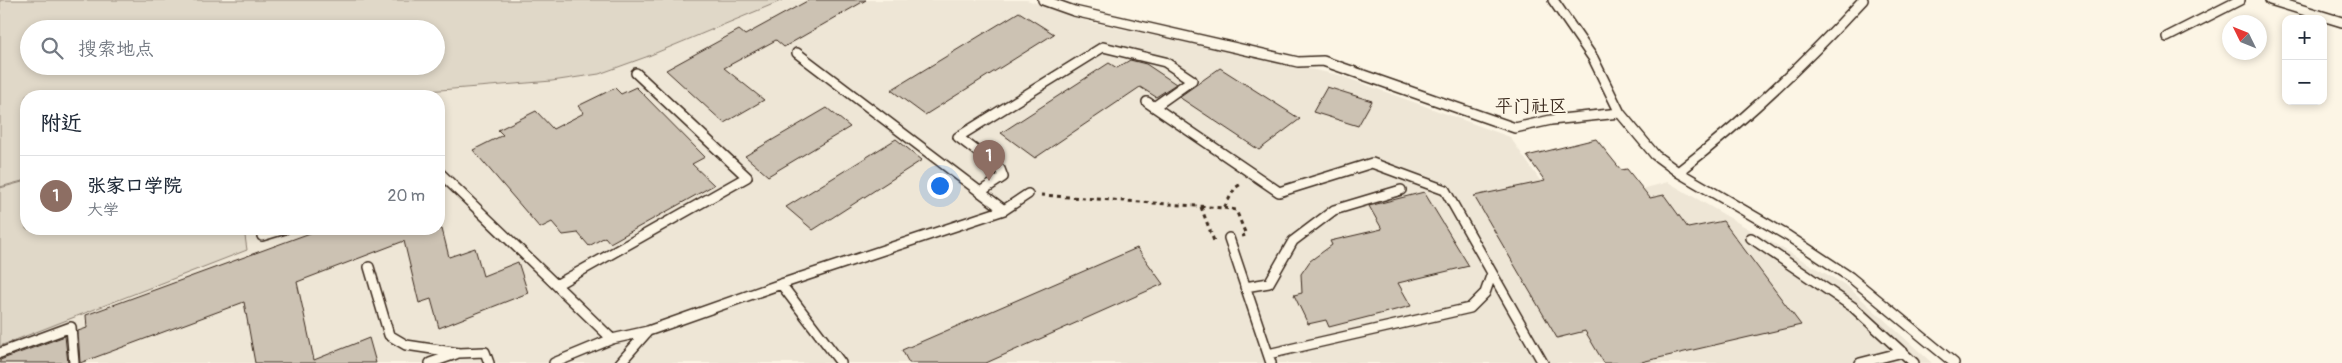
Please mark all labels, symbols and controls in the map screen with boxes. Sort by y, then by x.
north arrow [2222,15,2267,60]
map controls [2282,15,2327,105]
button: + [2282,15,2327,60]
search box [20,20,445,75]
icon: search [38,34,66,62]
text: 搜索地点 [78,37,154,61]
button: − [2282,60,2327,105]
district label: 平门社区 [1495,95,1567,118]
text: 附近 [40,110,82,137]
pin: 1 [973,140,1005,181]
your location [927,173,953,199]
text: 张家口学院 [87,174,182,198]
text: 1 [53,186,59,206]
text: 20 m [387,186,425,206]
text: 大学 [87,200,119,220]

